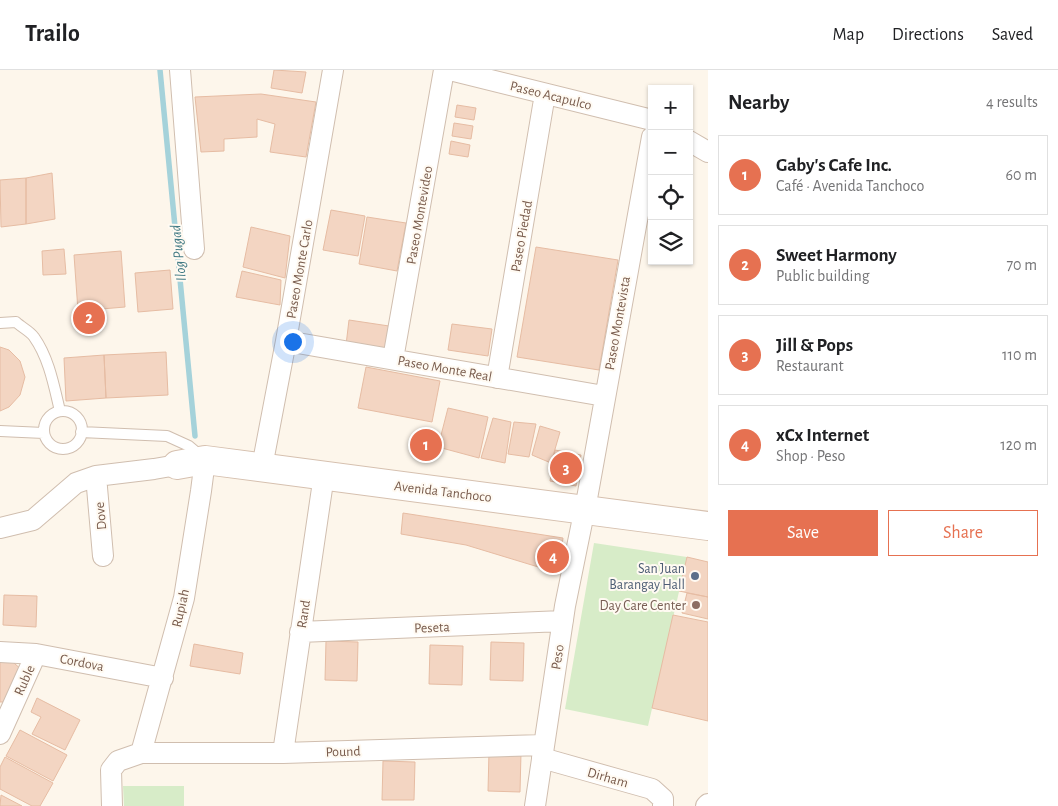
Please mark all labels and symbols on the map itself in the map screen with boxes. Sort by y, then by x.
street label: Paseo Acapulco [508,79,593,113]
street label: Paseo Montevideo [404,165,436,265]
street label: Paseo Piedad [509,199,535,273]
street label: Paseo Monte Carlo [284,218,316,320]
water label: Ilog Pugad [168,224,189,282]
street label: Paseo Montevista [603,275,633,371]
pin: 2 [73,299,105,337]
your location [280,329,306,355]
street label: Paseo Monte Real [397,354,493,384]
pin: 1 [410,426,442,464]
pin: 3 [550,449,582,487]
street label: Avenida Tanchoco [393,479,492,505]
street label: Dove [93,501,109,530]
pin: 4 [537,538,569,576]
place label: San Juan Barangay Hall [609,562,685,592]
marker: San Juan Barangay Hall [689,570,701,582]
street label: Rupiah [170,588,192,629]
street label: Rand [295,599,313,629]
place label: Day Care Center [600,599,686,613]
marker: Day Care Center [690,599,702,611]
street label: Peseta [414,620,451,636]
street label: Peso [549,643,567,671]
street label: Cordova [59,652,105,674]
street label: Ruble [12,663,38,698]
street label: Pound [325,744,361,760]
street label: Dirham [586,765,630,790]

